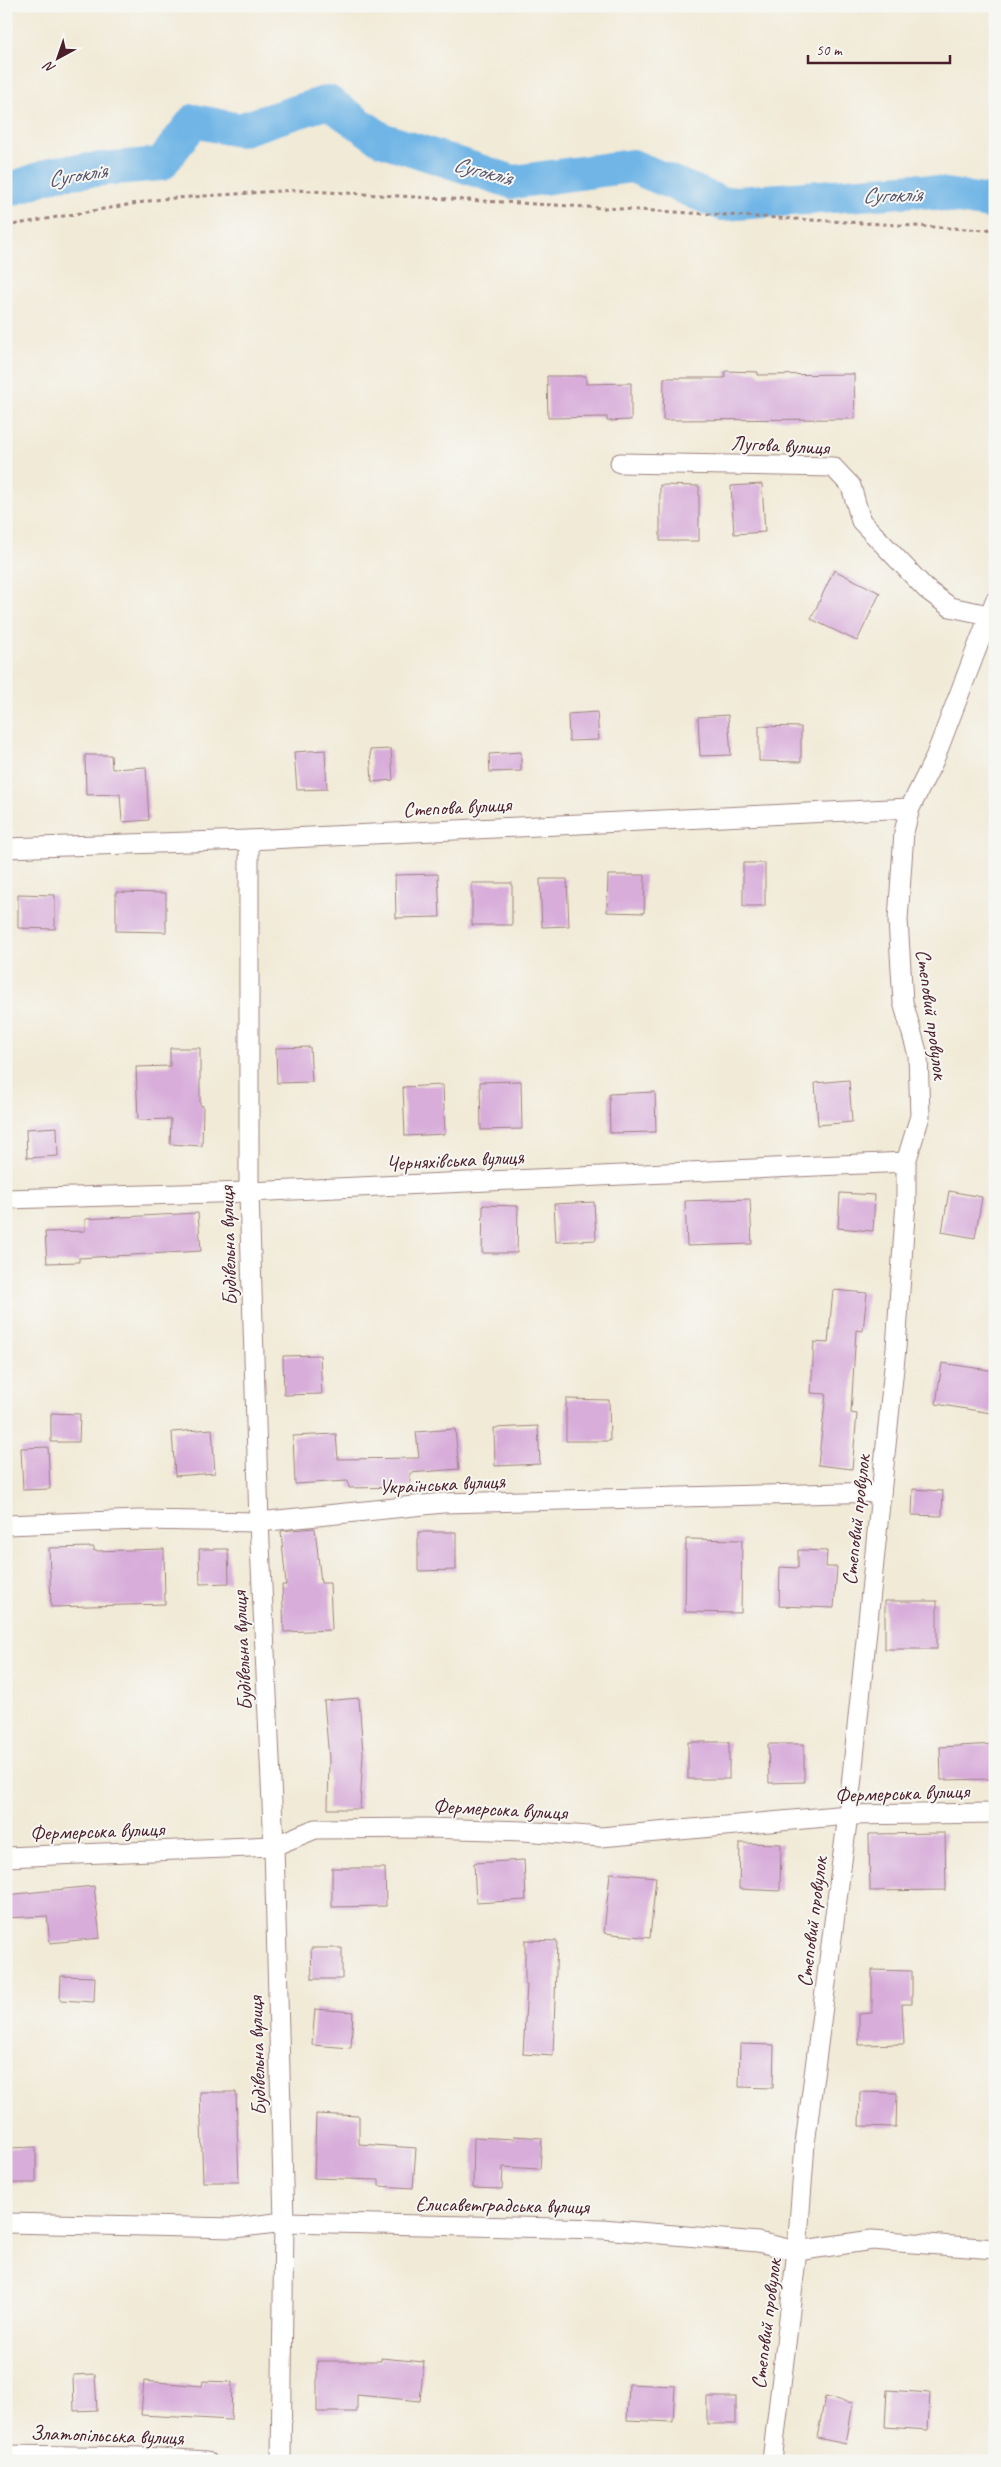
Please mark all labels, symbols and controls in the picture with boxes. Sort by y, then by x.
north arrow [32,32,82,82]
scale bar [808,32,951,64]
text: 50 m [816,41,843,60]
text: N [39,57,59,77]
water label: Сугоклія [451,150,518,193]
water label: Сугоклія [46,156,112,193]
water label: Сугоклія [862,180,925,210]
street label: Лугова вулиця [730,429,832,461]
street label: Степова вулиця [402,791,514,823]
street label: Степовий провулок [910,947,954,1083]
street label: Черняхівська вулиця [386,1143,526,1177]
street label: Будівельна вулиця [213,1184,243,1306]
street label: Степовий провулок [836,1451,876,1586]
street label: Українська вулиця [378,1468,507,1500]
street label: Будівельна вулиця [226,1589,258,1711]
street label: Фермерська вулиця [834,1778,971,1808]
street label: Фермерська вулиця [432,1793,570,1826]
street label: Фермерська вулиця [29,1816,166,1846]
street label: Степовий провулок [791,1853,833,1989]
street label: Будівельна вулиця [242,1994,272,2116]
street label: Єлисаветградська вулиця [415,2190,590,2220]
street label: Степовий провулок [745,2255,787,2391]
street label: Златопільська вулиця [30,2419,185,2451]

